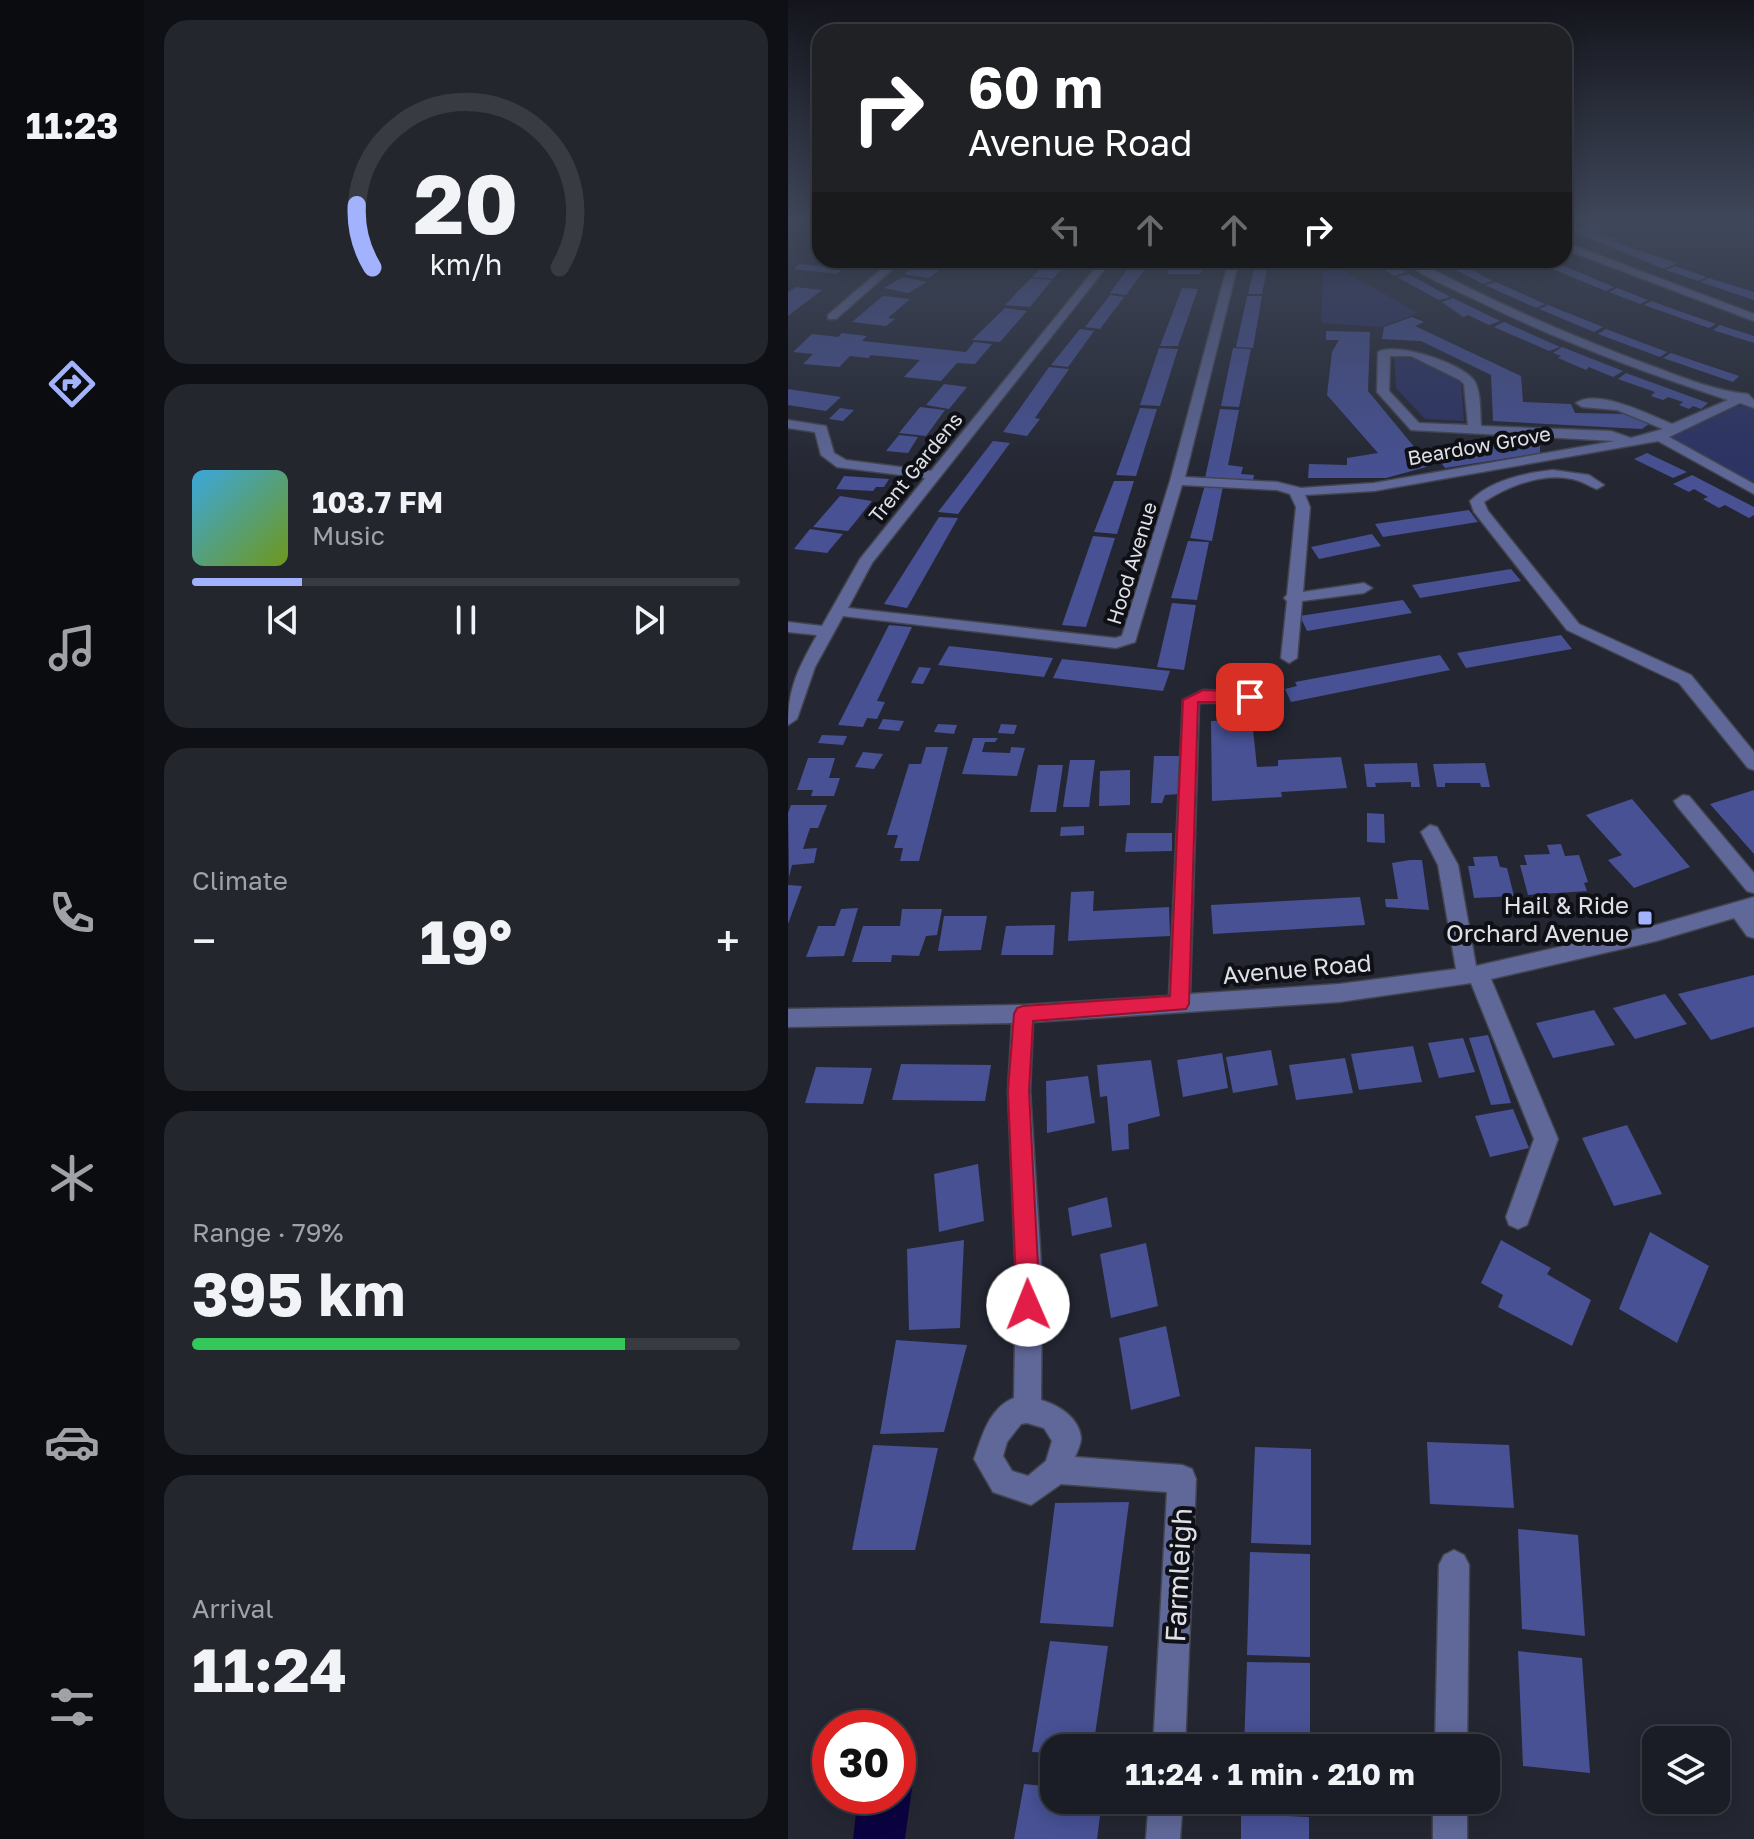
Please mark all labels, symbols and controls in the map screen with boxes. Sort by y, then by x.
text: 60 m [968,53,1103,120]
icon: right [836,56,940,160]
text: 11:23 [26,104,118,147]
text: Avenue Road [968,121,1192,164]
text: 20 [414,151,518,251]
icon: left [1044,208,1088,252]
icon: ahead [1128,208,1172,252]
icon: ahead [1212,208,1256,252]
icon: right [1296,208,1340,252]
text: km/h [430,247,502,281]
icon: directions [44,356,100,412]
street label: Trent Gardens [863,407,967,527]
street label: Beardow Grove [1406,421,1552,469]
text: 103.7 FM [312,484,443,520]
street label: Hood Avenue [1101,499,1161,627]
text: Music [312,520,385,551]
icon: previous [261,598,305,642]
icon: pause [444,598,488,642]
icon: next [627,598,671,642]
icon: music [44,620,100,676]
pin [1216,663,1284,731]
icon: arrive [1228,675,1272,719]
text: Climate [192,865,288,896]
icon: phone [44,885,100,941]
place label: Hail & Ride Orchard Avenue [1446,890,1629,947]
text: 19° [420,905,512,977]
marker: Hail & Ride Orchard Avenue [1636,909,1654,927]
text: − [192,914,216,967]
text: + [716,914,740,967]
street label: Avenue Road [1221,947,1373,989]
icon: climate [44,1150,100,1206]
text: Range · 79% [192,1217,343,1248]
text: 395 km [192,1257,406,1329]
position arrow [986,1263,1070,1347]
icon: car [44,1414,100,1470]
street label: Farmleigh [1158,1507,1198,1643]
text: Arrival [192,1593,273,1624]
text: 11:24 [192,1633,347,1705]
icon: filters [44,1679,100,1735]
speed limit sign: 30 [812,1710,916,1814]
map controls [1642,1726,1730,1814]
button: layers [1642,1726,1730,1814]
text: 11:24 · 1 min · 210 m [1125,1756,1415,1792]

